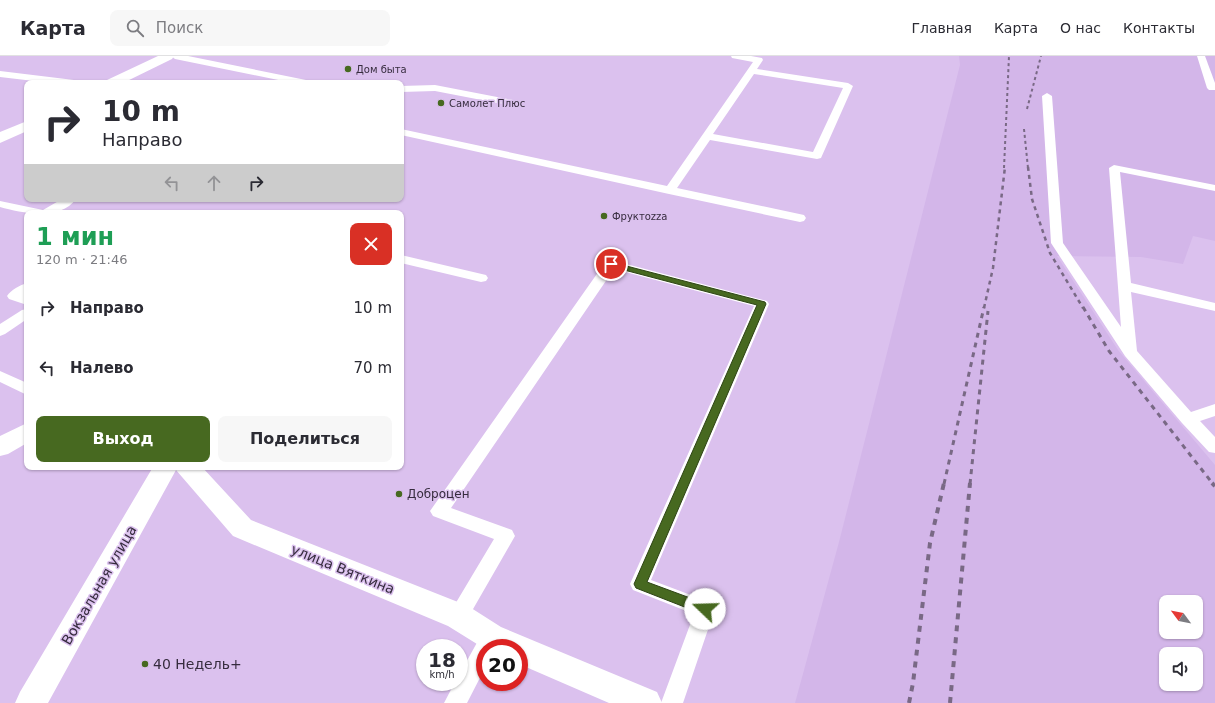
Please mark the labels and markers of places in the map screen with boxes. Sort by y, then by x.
marker: Дом быта [343,64,353,74]
place label: Дом быта [356,64,407,75]
marker: Самолет Плюс [436,98,446,108]
place label: Самолет Плюс [449,98,525,109]
marker: Фруктоzzа [599,211,609,221]
place label: Фруктоzzа [612,211,667,222]
pin [594,247,628,281]
place label: Доброцен [407,487,469,501]
marker: Доброцен [394,489,404,499]
place label: 40 Недель+ [153,656,242,672]
marker: 40 Недель+ [140,659,150,669]

